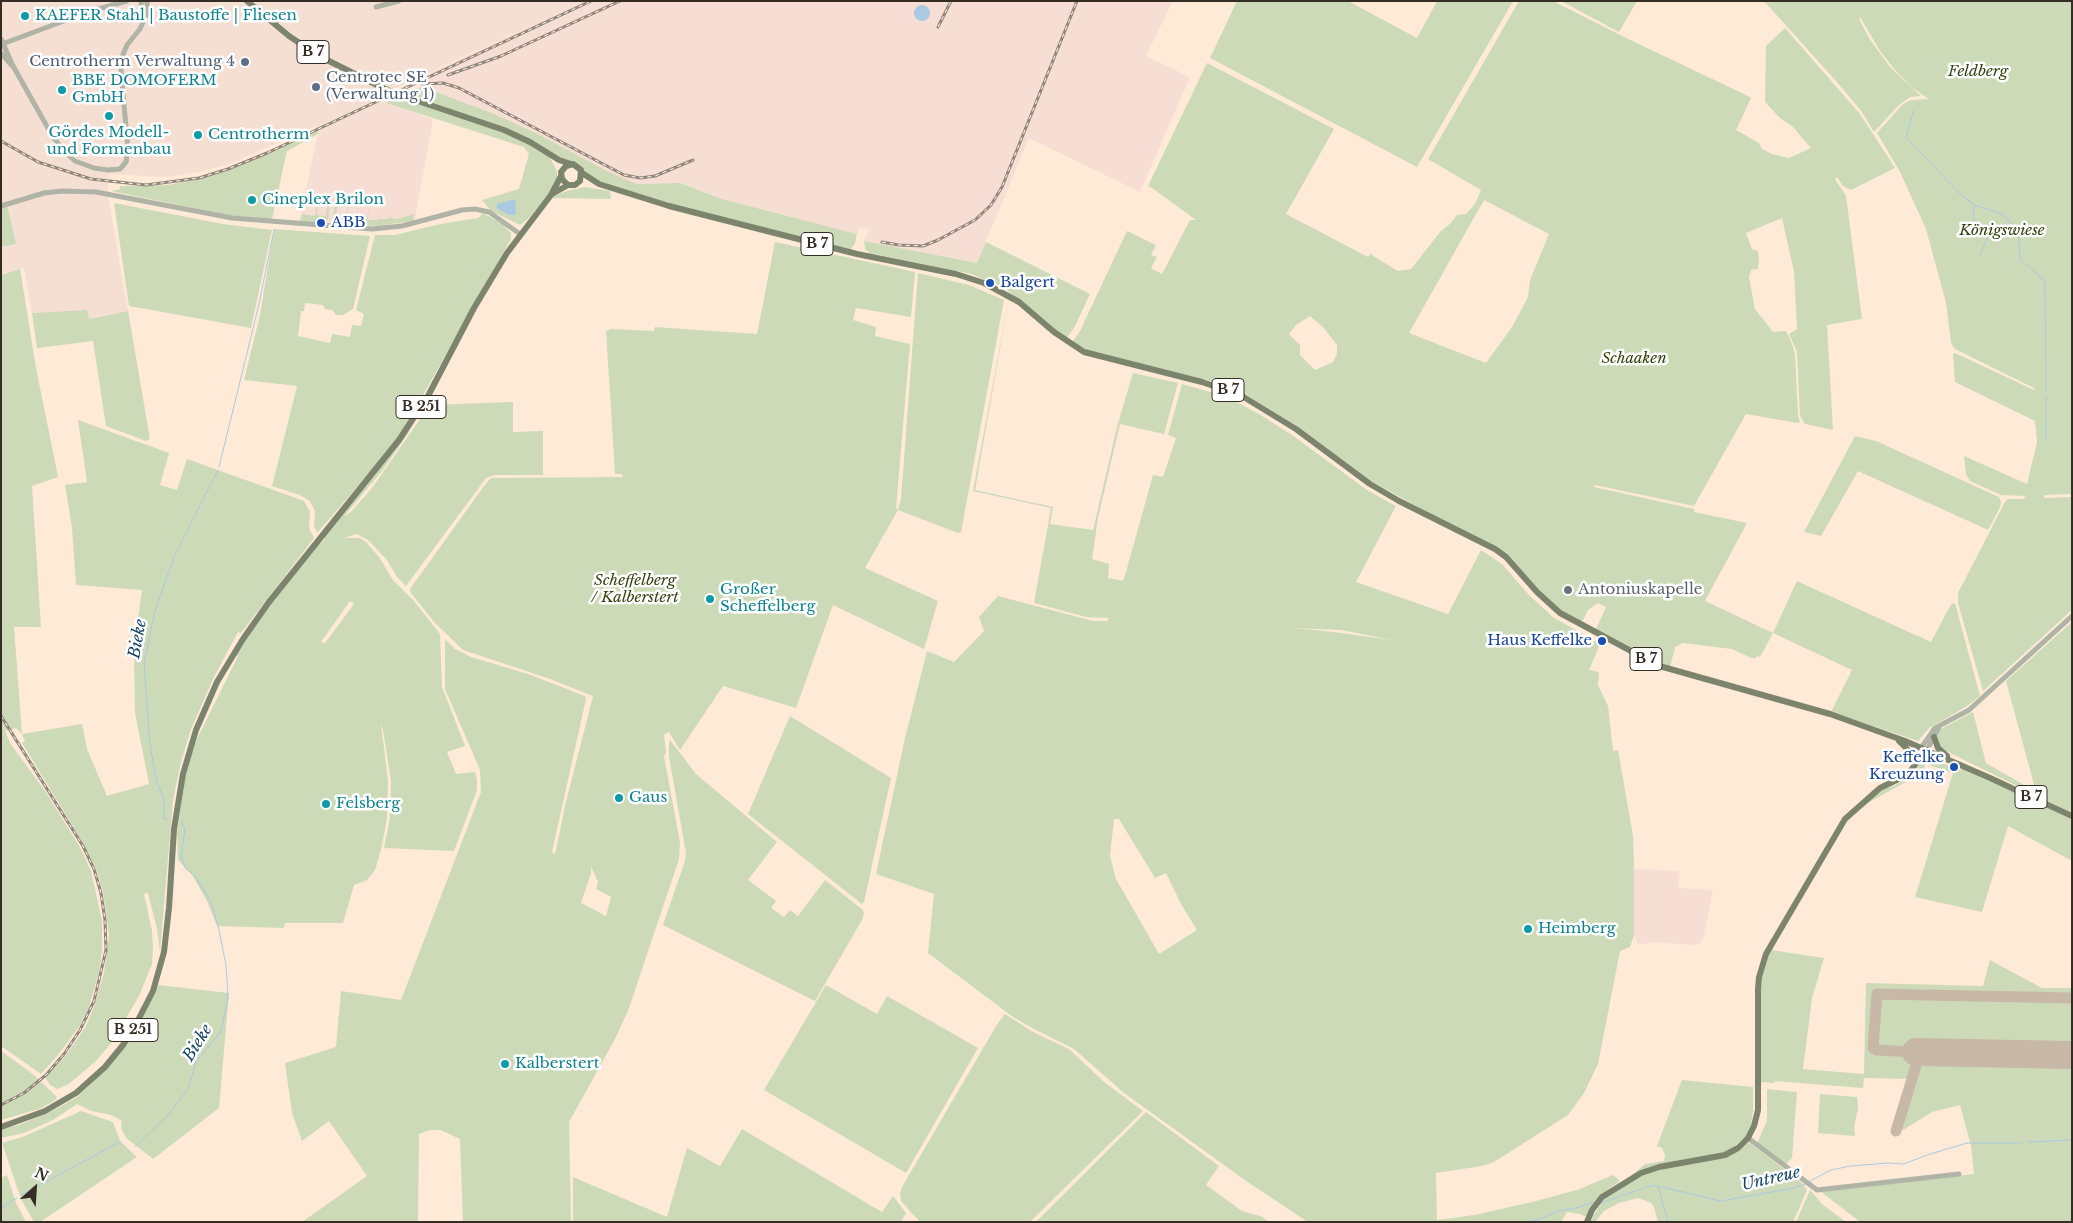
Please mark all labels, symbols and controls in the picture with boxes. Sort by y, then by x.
place label: KAEFER Stahl | Baustoffe | Fliesen [35,7,297,25]
marker: KAEFER Stahl | Baustoffe | Fliesen [19,10,31,22]
road number: B 7 [297,41,329,64]
place label: Centrotherm Verwaltung 4 [29,53,235,71]
marker: Centrotherm Verwaltung 4 [239,56,251,68]
park label: Feldberg [1948,63,2008,81]
place label: Centrotec SE (Verwaltung 1) [326,69,434,104]
place label: BBE DOMOFERM GmbH [72,72,217,107]
marker: Centrotec SE (Verwaltung 1) [310,81,322,93]
marker: BBE DOMOFERM GmbH [56,84,68,96]
marker: Gördes Modell- und Formenbau [103,110,115,122]
place label: Gördes Modell- und Formenbau [47,124,171,159]
place label: Centrotherm [208,126,309,144]
marker: Centrotherm [192,129,204,141]
place label: Cineplex Brilon [262,191,384,209]
marker: Cineplex Brilon [246,194,258,206]
place label: ABB [331,214,365,232]
marker: ABB [315,217,327,229]
park label: Königswiese [1959,222,2045,240]
road number: B 7 [801,232,833,255]
place label: Balgert [1000,274,1055,292]
marker: Balgert [984,277,996,289]
park label: Schaaken [1601,350,1667,368]
road number: B 7 [1212,378,1244,402]
road number: B 251 [396,396,446,418]
park label: Scheffelberg / Kalberstert [591,572,679,607]
place label: Großer Scheffelberg [720,581,815,616]
place label: Antoniuskapelle [1578,581,1702,599]
marker: Antoniuskapelle [1562,584,1574,596]
marker: Großer Scheffelberg [704,593,716,605]
water label: Bieke [125,618,151,660]
place label: Haus Keffelke [1487,632,1592,650]
marker: Haus Keffelke [1596,635,1608,647]
road number: B 7 [1630,648,1662,671]
place label: Keffelke Kreuzung [1869,749,1944,784]
marker: Keffelke Kreuzung [1948,761,1960,773]
road number: B 7 [2015,786,2047,809]
place label: Gaus [629,789,667,807]
marker: Gaus [613,792,625,804]
place label: Felsberg [336,795,400,813]
marker: Felsberg [320,798,332,810]
place label: Heimberg [1538,920,1616,938]
marker: Heimberg [1522,923,1534,935]
road number: B 251 [108,1018,158,1042]
water label: Bieke [179,1021,217,1065]
place label: Kalberstert [515,1055,599,1073]
marker: Kalberstert [499,1058,511,1070]
north arrow [10,1163,60,1213]
water label: Untreue [1740,1163,1802,1195]
text: N [32,1164,51,1185]

